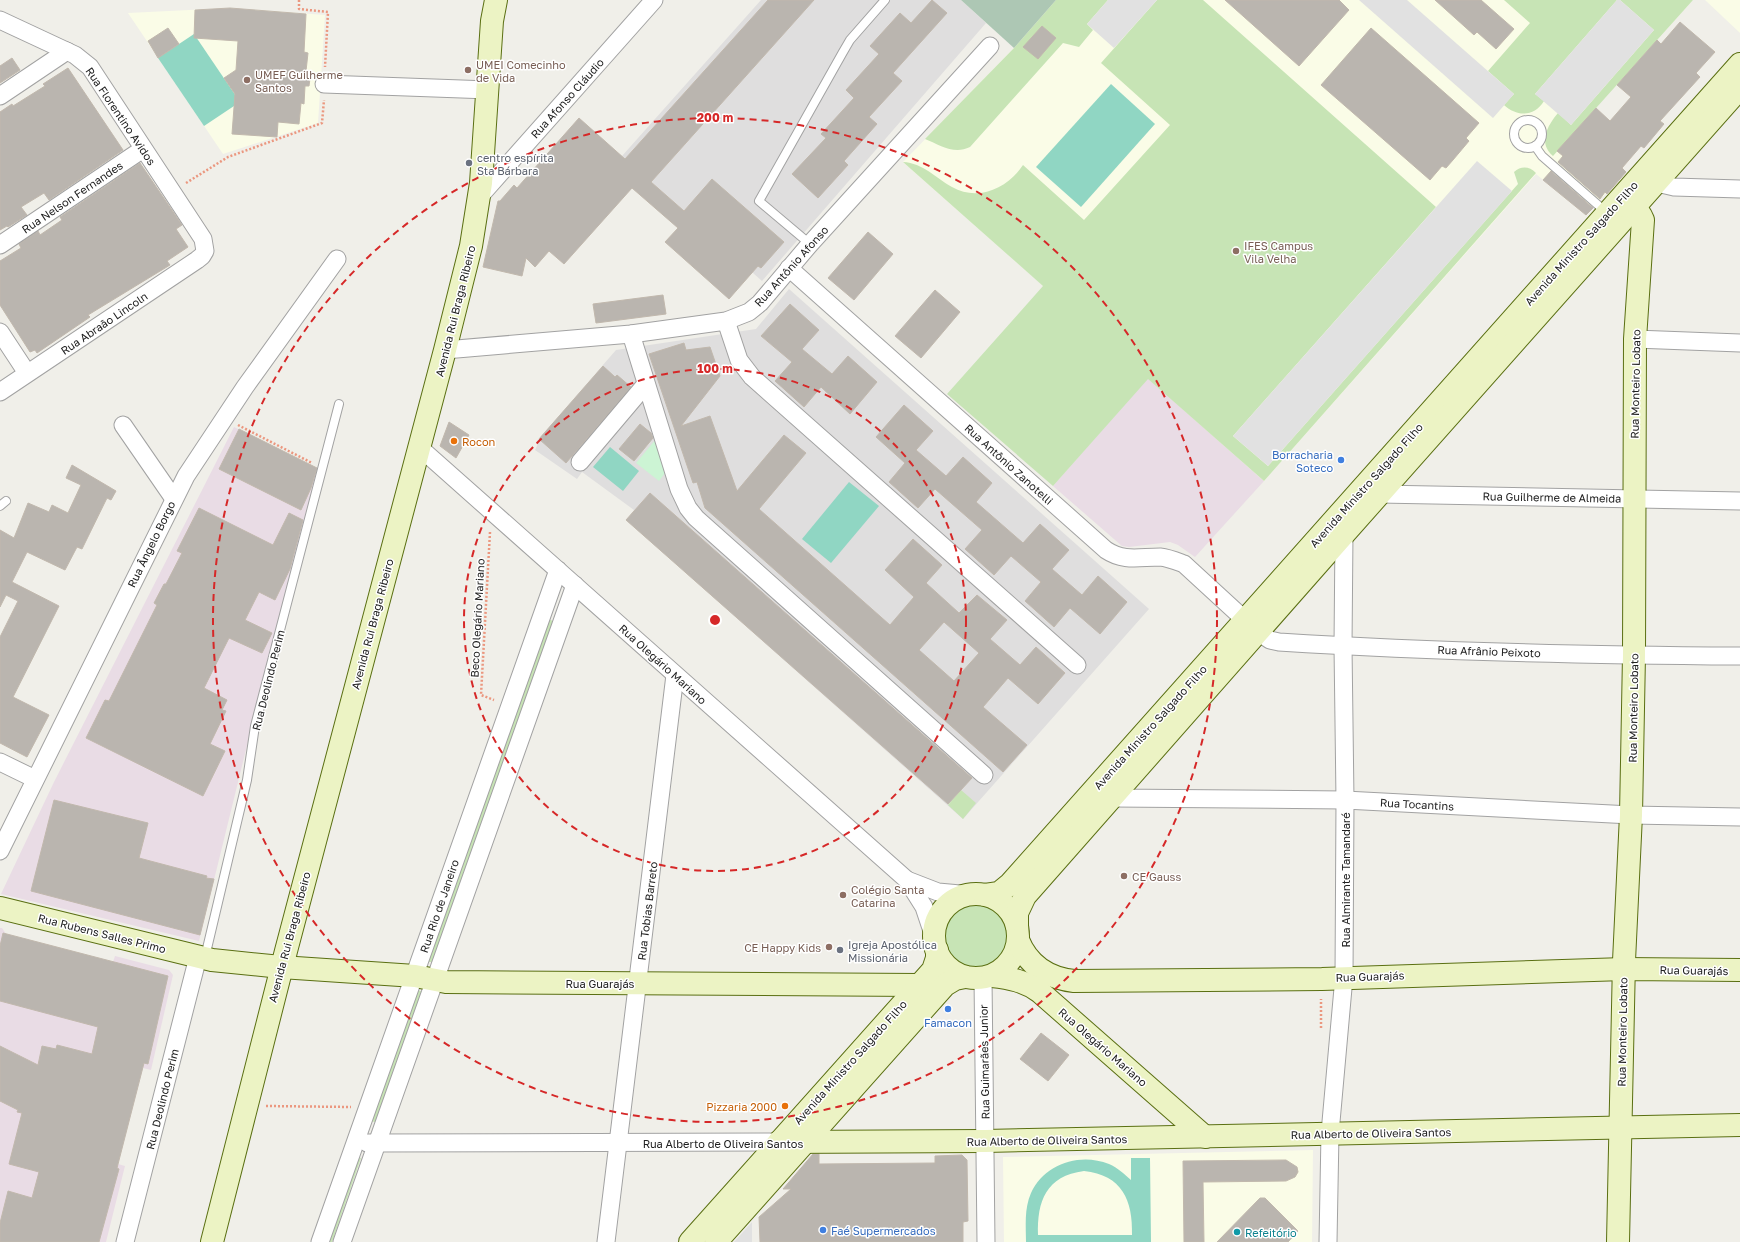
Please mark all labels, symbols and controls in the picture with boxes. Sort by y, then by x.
street label: Rua Afonso Cláudio [528,55,606,140]
place label: UMEI Comecinho de Vida [476,58,566,84]
street label: Rua Florentino Avidos [83,65,159,167]
marker: UMEI Comecinho de Vida [463,65,473,75]
place label: UMEF Guilherme Santos [255,68,343,94]
marker: UMEF Guilherme Santos [242,75,252,85]
text: 200 m [697,110,733,125]
place label: centro espírita Sta Bárbara [477,151,554,177]
street label: Rua Nelson Fernandes [19,158,125,236]
marker: centro espírita Sta Bárbara [464,158,474,168]
street label: Avenida Ministro Salgado Filho [1522,178,1640,308]
street label: Rua Antônio Afonso [751,223,831,309]
place label: IFES Campus Vila Velha [1244,239,1313,265]
street label: Avenida Rui Braga Ribeiro [432,244,478,378]
marker: IFES Campus Vila Velha [1231,246,1241,256]
street label: Rua Abraão Lincoln [58,289,150,357]
street label: Rua Monteiro Lobato [1628,329,1642,439]
text: 100 m [697,361,733,376]
street label: Avenida Ministro Salgado Filho [1307,420,1425,550]
street label: Rua Antônio Zanotelli [962,421,1056,507]
place label: Rocon [462,435,495,448]
marker: Rocon [449,436,459,446]
place label: Borracharia Soteco [1272,448,1333,474]
marker: Borracharia Soteco [1336,455,1346,465]
street label: Rua Guilherme de Almeida [1483,489,1621,505]
street label: Rua Ângelo Borgo [124,498,178,589]
street label: Avenida Rui Braga Ribeiro [348,557,396,691]
street label: Beco Olegário Mariano [467,558,487,678]
centre of rings [708,613,722,627]
street label: Rua Olegário Mariano [617,621,710,707]
street label: Rua Deolindo Perim [249,628,287,732]
street label: Rua Afrânio Peixoto [1437,643,1541,659]
street label: Rua Monteiro Lobato [1626,653,1640,763]
street label: Avenida Ministro Salgado Filho [1091,662,1209,792]
street label: Rua Tocantins [1380,796,1455,812]
street label: Rua Almirante Tamandaré [1339,812,1352,948]
street label: Rua Rio de Janeiro [417,857,461,954]
street label: Rua Tobias Barreto [634,861,660,961]
street label: Avenida Rui Braga Ribeiro [265,870,313,1004]
place label: CE Gauss [1132,870,1181,883]
marker: CE Gauss [1119,871,1129,881]
place label: Colégio Santa Catarina [851,883,924,909]
marker: Colégio Santa Catarina [838,890,848,900]
street label: Rua Rubens Salles Primo [37,911,168,955]
place label: Igreja Apostólica Missionária [848,938,937,964]
place label: CE Happy Kids [744,941,821,954]
marker: CE Happy Kids [824,942,834,952]
marker: Igreja Apostólica Missionária [835,945,845,955]
street label: Rua Guarajás [1659,963,1729,977]
street label: Rua Guarajás [1335,968,1405,984]
street label: Rua Guarajás [566,977,635,990]
street label: Rua Monteiro Lobato [1615,977,1629,1087]
street label: Avenida Ministro Salgado Filho [791,997,909,1127]
marker: Famacon [943,1004,953,1014]
street label: Rua Guimarães Junior [976,1004,992,1120]
street label: Rua Olegário Mariano [1056,1005,1150,1089]
place label: Famacon [924,1016,972,1029]
street label: Rua Deolindo Perim [143,1047,181,1151]
place label: Pizzaria 2000 [706,1100,777,1113]
marker: Pizzaria 2000 [780,1101,790,1111]
street label: Rua Alberto de Oliveira Santos [1291,1125,1452,1141]
street label: Rua Alberto de Oliveira Santos [967,1132,1128,1148]
street label: Rua Alberto de Oliveira Santos [643,1137,803,1150]
place label: Faé Supermercados [831,1224,936,1237]
marker: Faé Supermercados [818,1225,828,1235]
place label: Refeitório [1245,1226,1297,1239]
marker: Refeitório [1232,1227,1242,1237]

